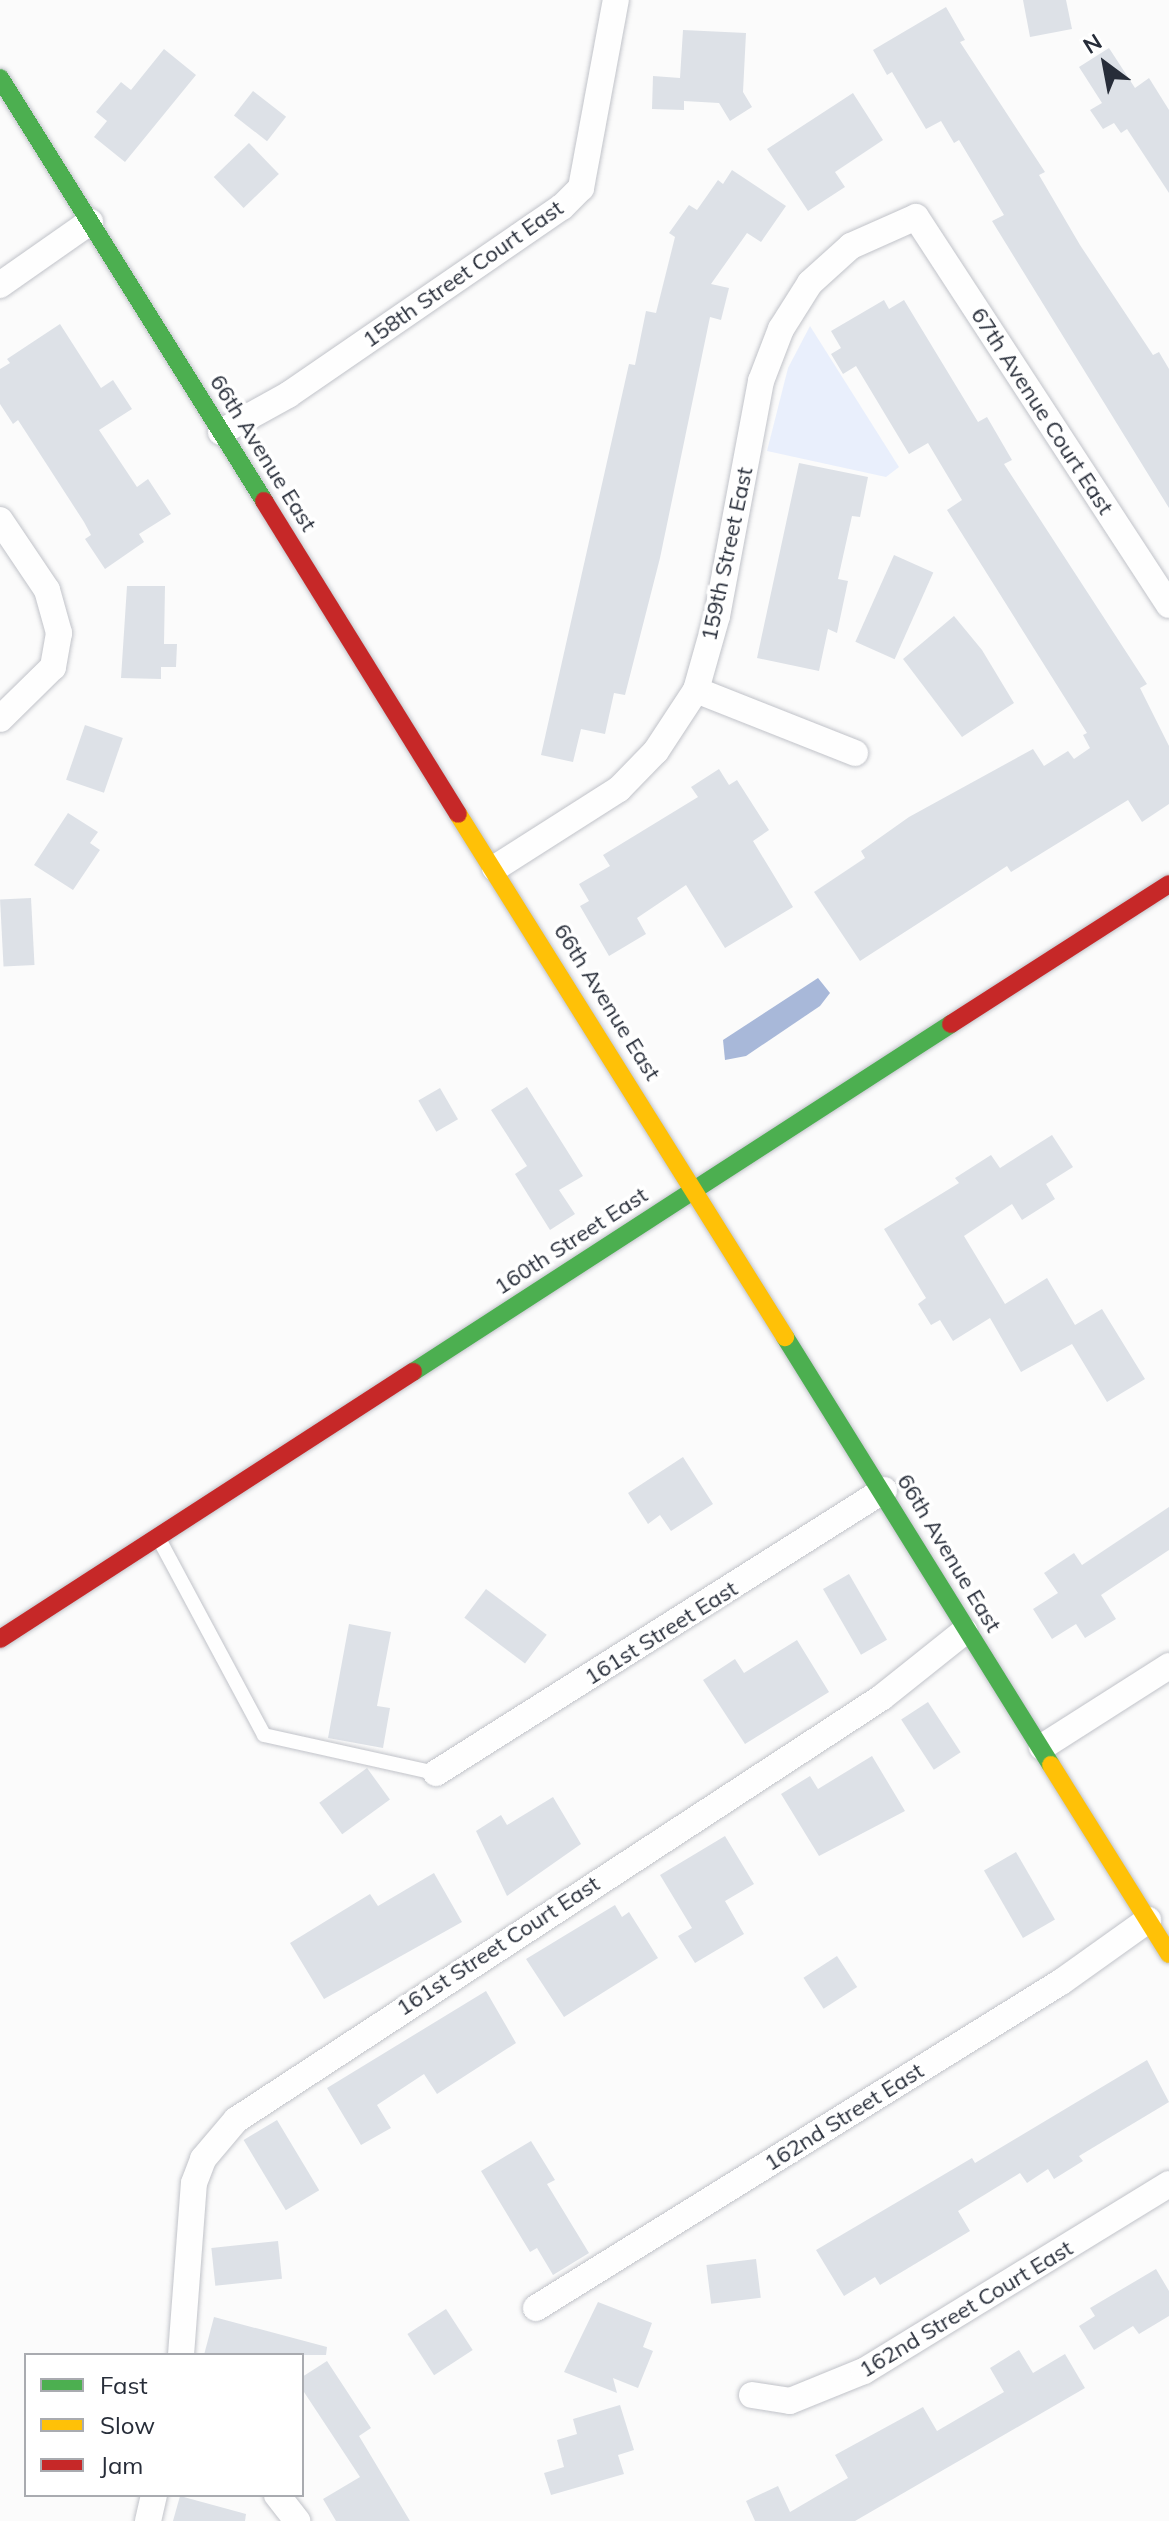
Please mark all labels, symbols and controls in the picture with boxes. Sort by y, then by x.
north arrow [1065,24,1145,104]
text: N [1078,27,1107,60]
street label: 158th Street Court East [358,195,568,353]
street label: 67th Avenue Court East [965,303,1119,519]
street label: 66th Avenue East [204,370,322,536]
street label: 159th Street East [696,465,758,643]
street label: 66th Avenue East [548,919,666,1085]
street label: 160th Street East [490,1182,652,1300]
street label: 66th Avenue East [891,1469,1007,1637]
street label: 161st Street East [580,1575,742,1691]
street label: 161st Street Court East [392,1871,604,2021]
street label: 162nd Street East [760,2057,928,2177]
street label: 162nd Street Court East [855,2235,1077,2383]
legend [24,2353,304,2497]
text: Fast [100,2370,148,2400]
text: Slow [100,2410,155,2440]
text: Jam [100,2450,143,2480]

